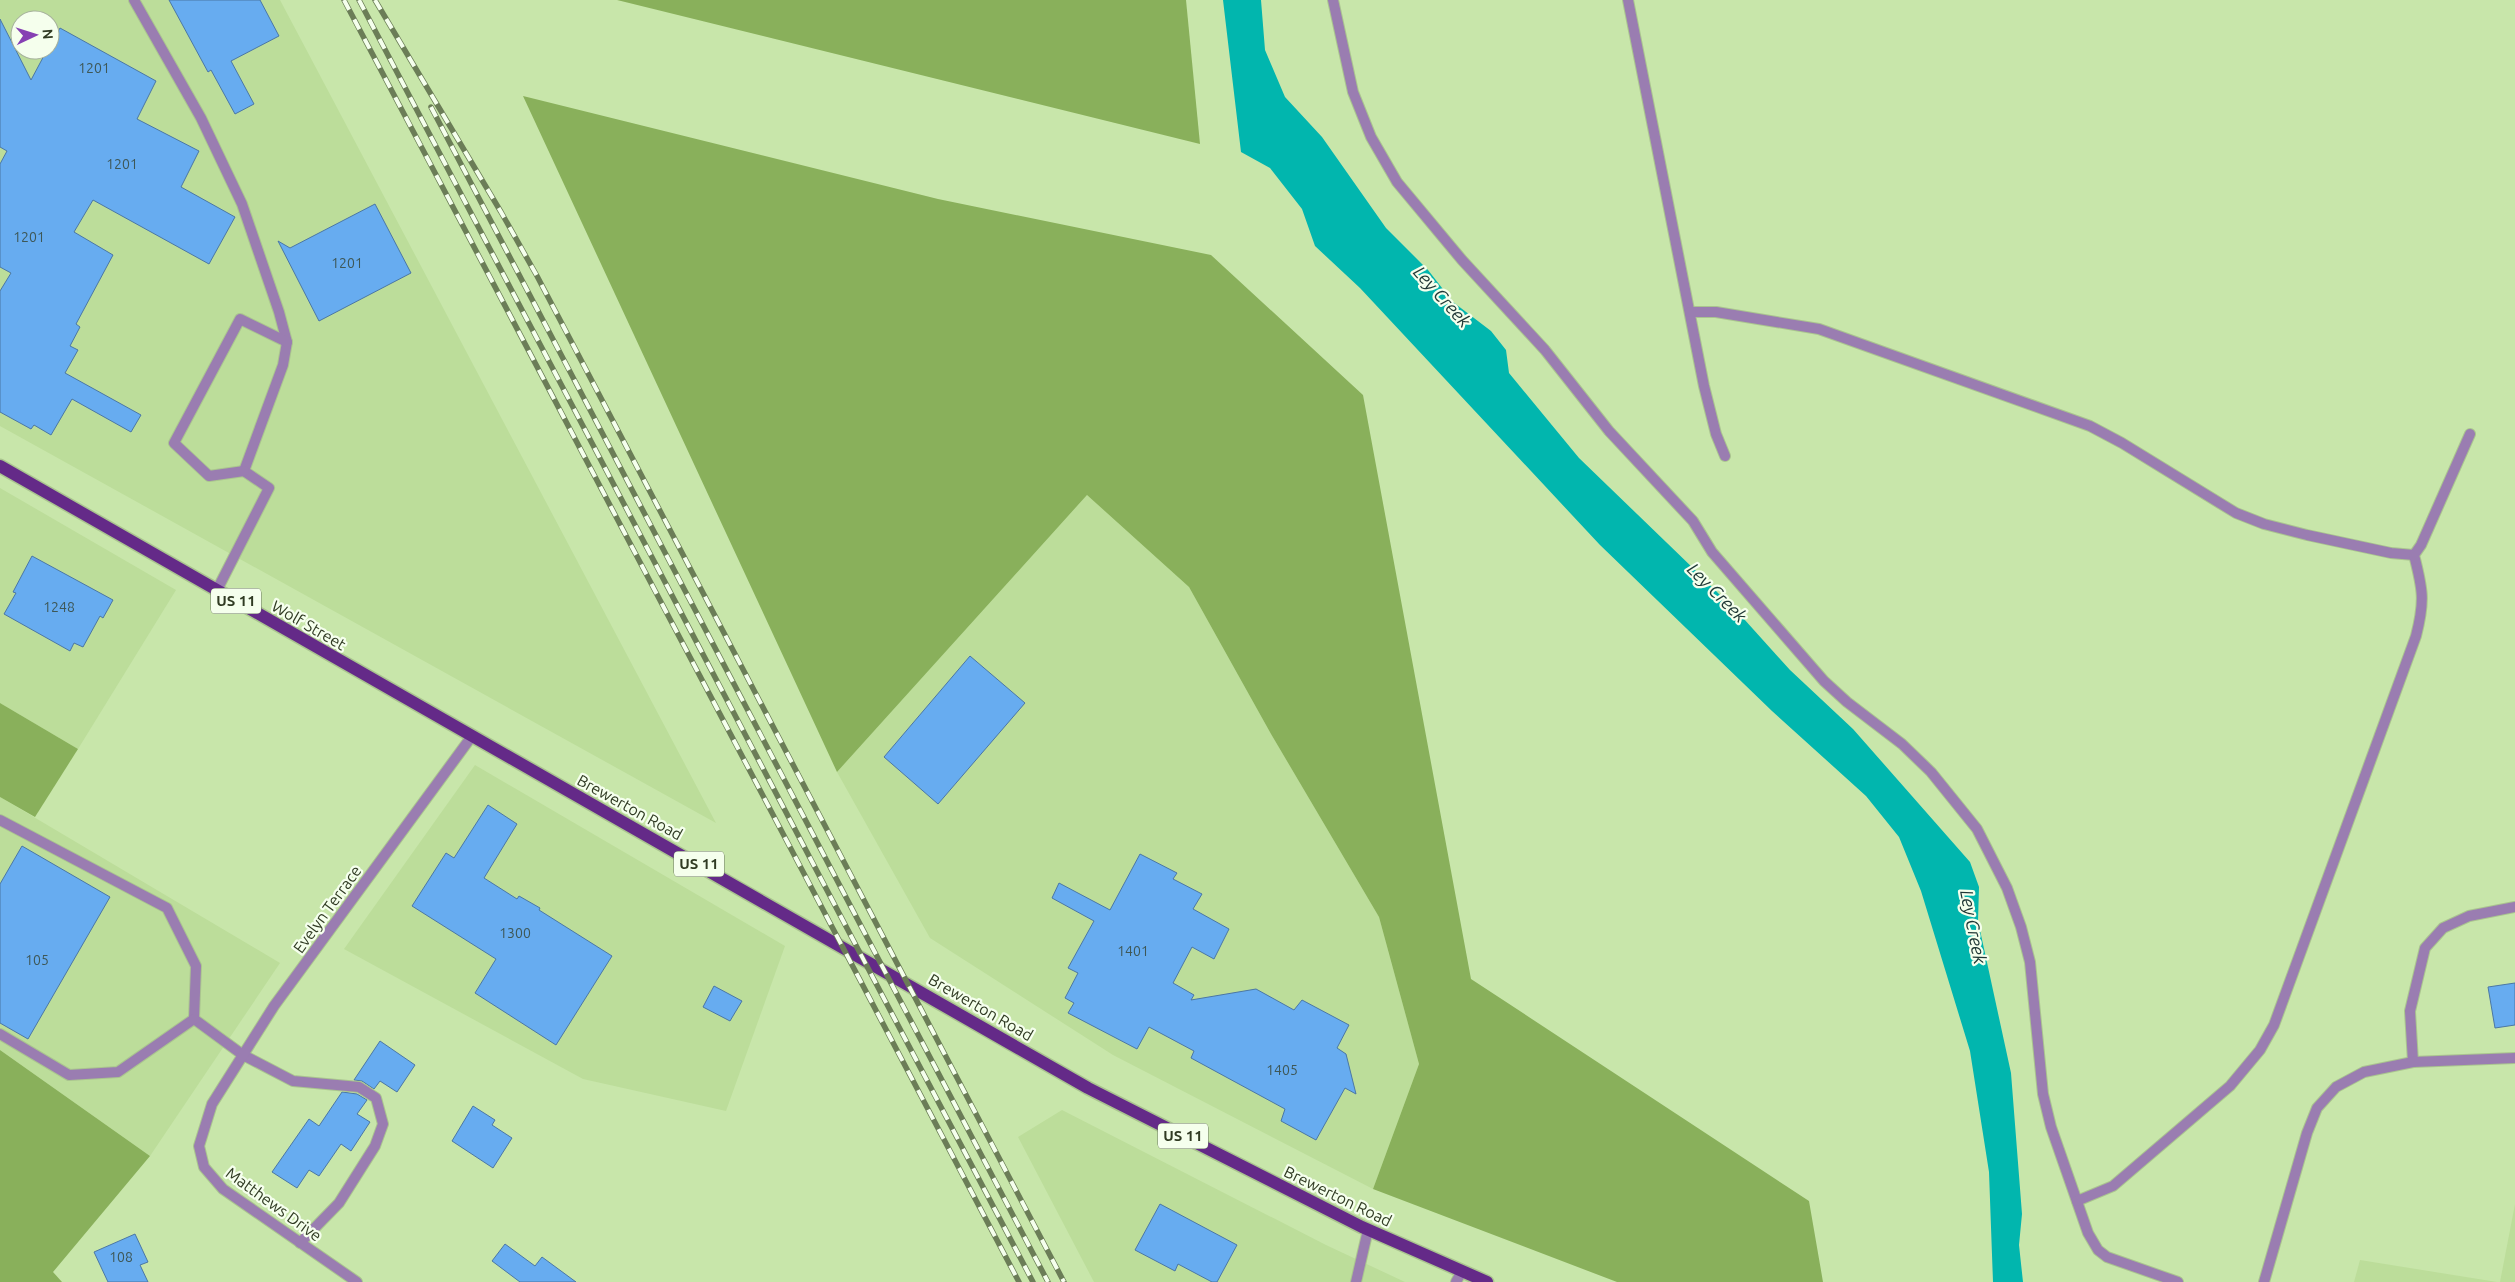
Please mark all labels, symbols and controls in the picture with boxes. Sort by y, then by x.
north arrow [10,10,60,60]
text: N [40,28,56,40]
house number: 1201 [78,60,110,76]
house number: 1201 [106,156,138,172]
house number: 1201 [13,229,45,245]
house number: 1201 [331,255,363,271]
water label: Ley Creek [1410,262,1476,332]
water label: Ley Creek [1684,559,1752,627]
road number: US 11 [211,588,261,614]
street label: Wolf Street [269,597,350,654]
house number: 1248 [43,599,75,615]
street label: Brewerton Road [574,771,686,843]
road number: US 11 [674,852,724,876]
street label: Evelyn Terrace [289,862,365,956]
water label: Ley Creek [1957,888,1991,966]
house number: 1300 [499,925,531,941]
house number: 1401 [1117,943,1149,959]
house number: 105 [25,952,49,968]
street label: Brewerton Road [926,970,1036,1044]
house number: 1405 [1266,1062,1298,1078]
road number: US 11 [1158,1124,1208,1148]
street label: Brewerton Road [1281,1162,1395,1230]
street label: Matthews Drive [223,1163,325,1245]
house number: 108 [109,1249,133,1265]

